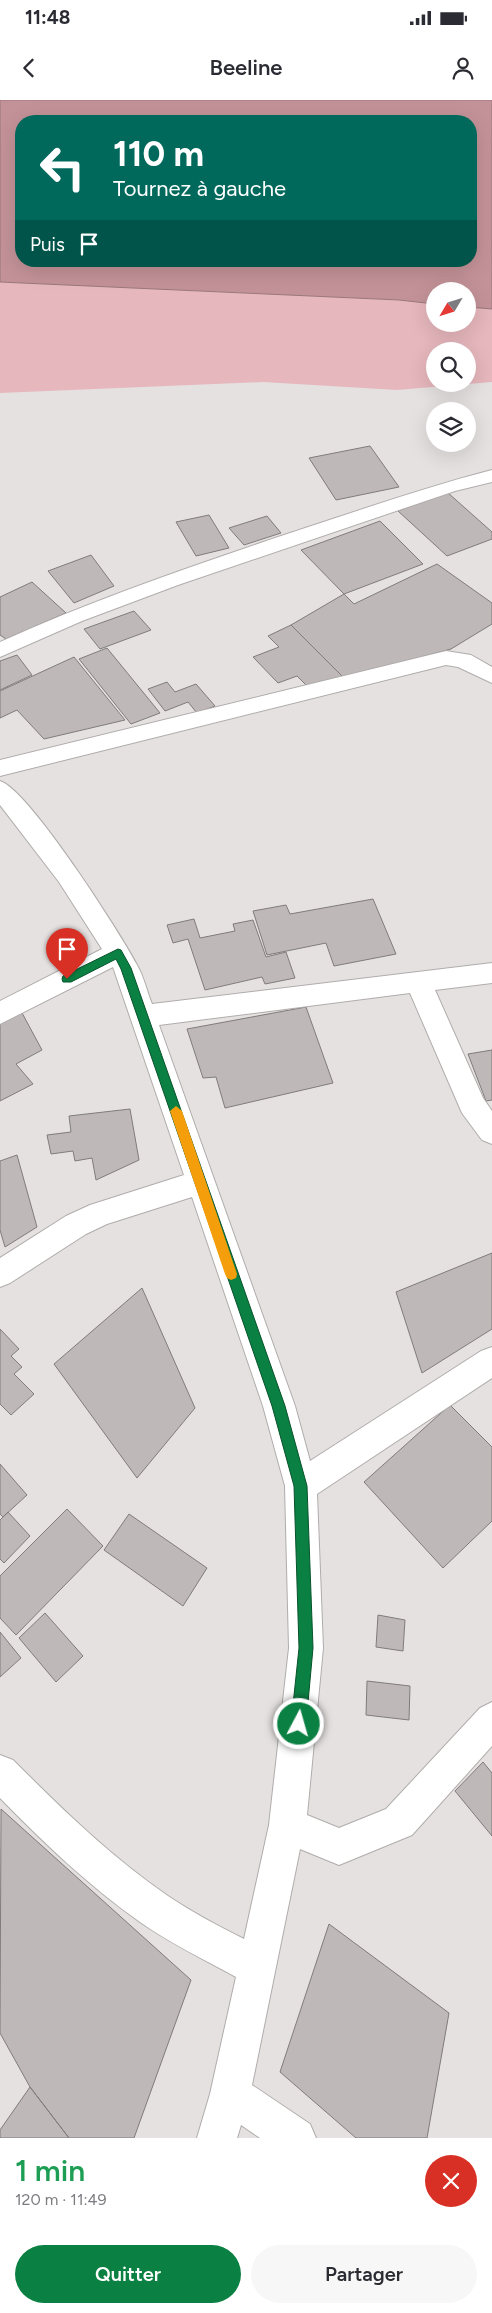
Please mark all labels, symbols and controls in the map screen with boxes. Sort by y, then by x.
text: 11:48 [25,6,70,29]
icon: back [15,54,43,82]
text: Beeline [210,54,282,81]
icon: person [449,54,477,82]
text: 110 m [113,133,204,175]
icon: left [30,135,95,200]
text: Tournez à gauche [113,175,286,202]
icon: arrive [75,230,103,258]
text: Puis [30,233,65,256]
north arrow [426,282,476,332]
map controls [426,282,476,452]
button: search [426,342,476,392]
button: layers [426,402,476,452]
pin [46,928,88,979]
icon: arrive [53,935,81,963]
position arrow [272,1697,324,1749]
text: 1 min [15,2152,85,2189]
button: close [425,2155,477,2207]
text: 120 m · 11:49 [15,2190,107,2209]
button: Quitter [15,2245,241,2303]
button: Partager [251,2245,477,2303]

